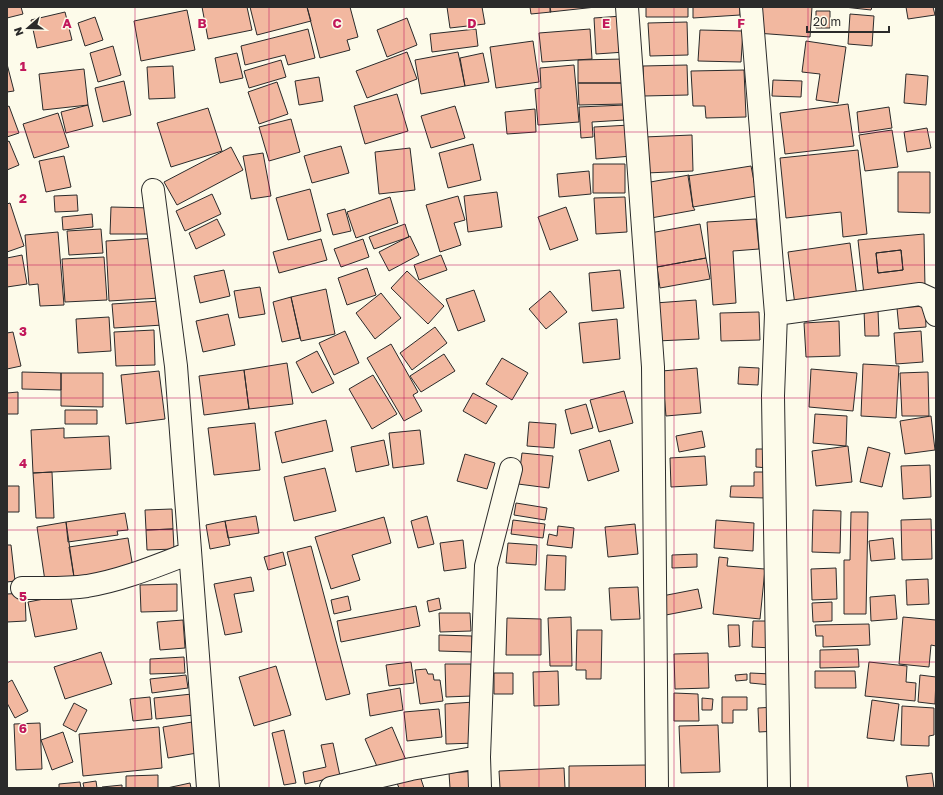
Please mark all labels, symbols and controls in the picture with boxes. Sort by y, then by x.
north arrow [8,8,48,48]
scale bar [807,8,889,34]
text: 20 m [813,14,841,29]
text: A [62,15,72,31]
text: B [197,15,207,31]
text: C [332,15,342,31]
text: D [467,15,477,31]
text: E [602,15,610,31]
text: F [737,15,745,31]
text: N [11,25,26,38]
text: 1 [20,58,27,74]
text: 2 [19,190,27,206]
text: 3 [19,323,27,339]
text: 4 [19,455,27,471]
text: 5 [19,588,27,604]
text: 6 [19,720,27,736]

